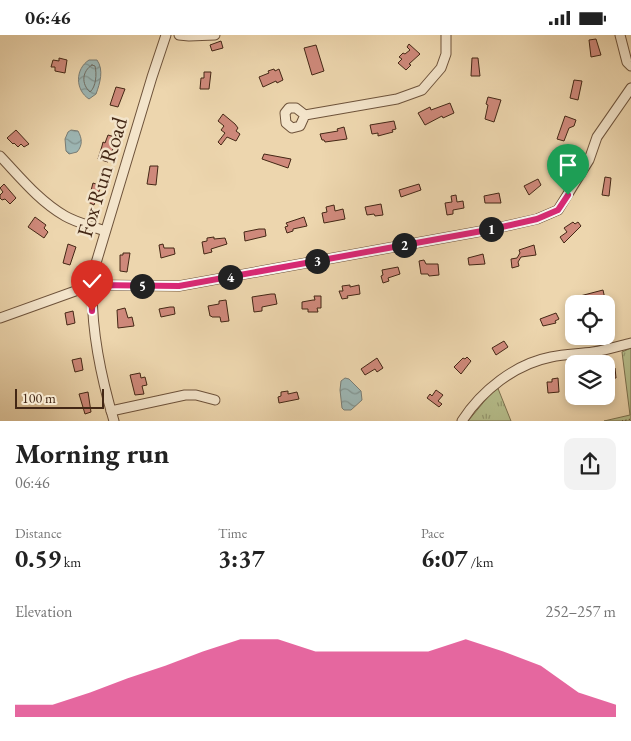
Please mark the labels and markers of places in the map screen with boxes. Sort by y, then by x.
pin [547,144,589,195]
pin: 1 [478,217,504,241]
pin: 2 [392,233,416,257]
pin: 3 [304,249,330,273]
pin [71,260,113,311]
pin: 4 [218,265,242,289]
pin: 5 [130,273,154,299]

